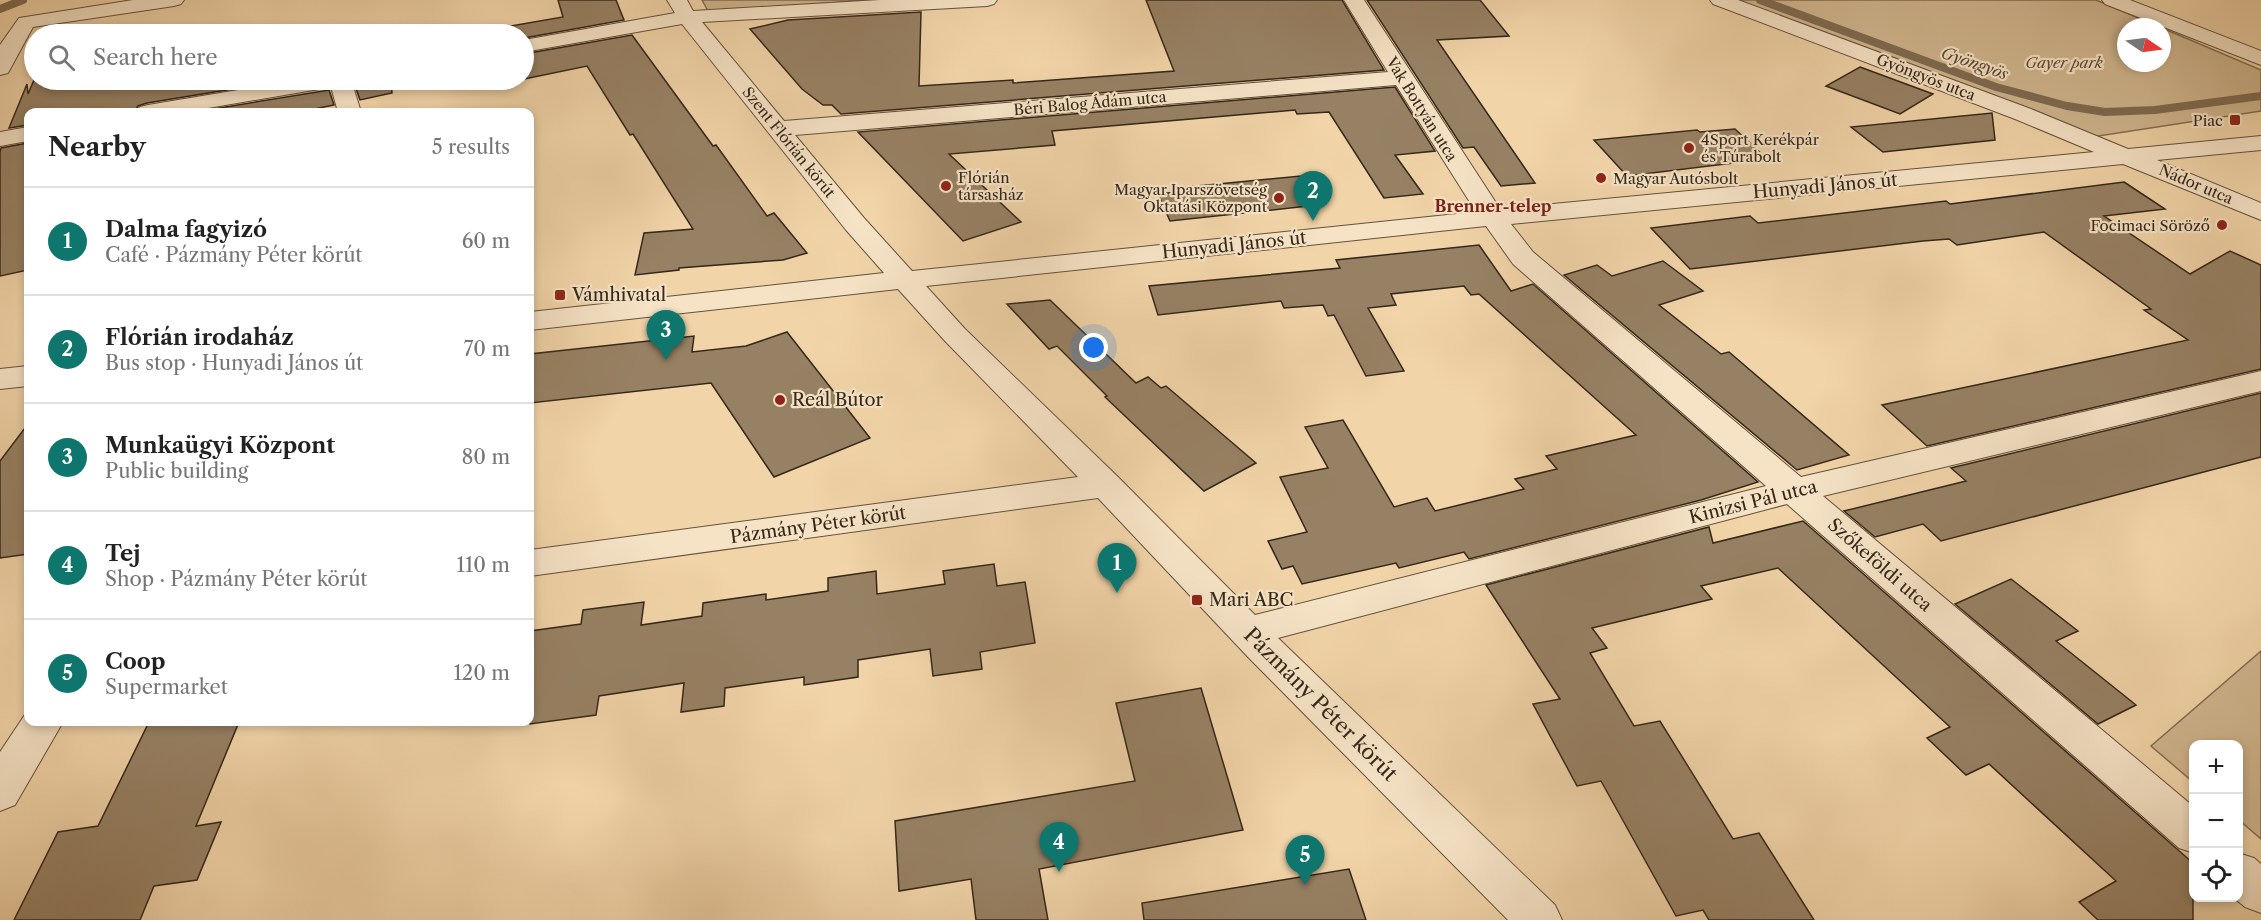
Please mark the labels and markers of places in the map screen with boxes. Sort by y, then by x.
place label: Piac [2193,111,2223,130]
marker: Piac [2228,113,2242,127]
place label: 4Sport Kerékpár és Túrabolt [1701,130,1820,166]
marker: 4Sport Kerékpár és Túrabolt [1682,141,1696,155]
place label: Flórián társasház [958,168,1024,204]
place label: Magyar Autósbolt [1613,169,1739,188]
marker: Magyar Autósbolt [1594,171,1608,185]
pin: 2 [1294,172,1332,221]
marker: Flórián társasház [939,179,953,193]
place label: Magyar Iparszövetség Oktatási Központ [1114,180,1268,216]
marker: Magyar Iparszövetség Oktatási Központ [1272,191,1286,205]
place label: Focimaci Söröző [2090,216,2210,235]
marker: Focimaci Söröző [2215,218,2229,232]
place label: Vámhivatal [571,284,666,306]
marker: Vámhivatal [553,288,567,302]
pin: 3 [646,310,686,360]
place label: Reál Bútor [792,389,884,411]
marker: Reál Bútor [773,393,787,407]
pin: 1 [1098,544,1136,593]
place label: Mari ABC [1209,589,1293,611]
marker: Mari ABC [1190,593,1204,607]
pin: 4 [1040,822,1078,872]
pin: 5 [1286,836,1324,885]

